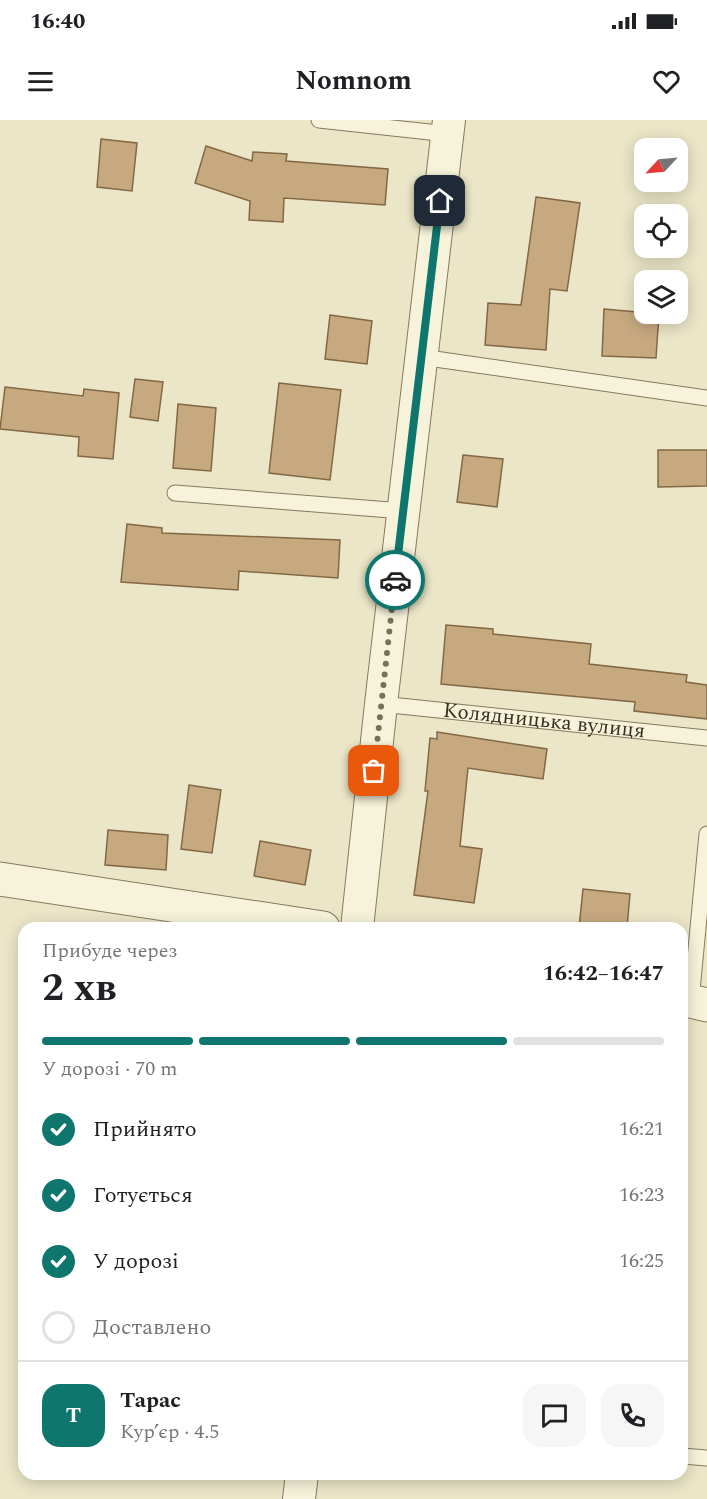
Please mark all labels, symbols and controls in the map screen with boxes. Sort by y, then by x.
text: 16:40 [30,5,85,38]
text: Nomnom [295,60,412,102]
icon: menu [24,65,57,98]
icon: heart [650,65,683,98]
north arrow [634,138,688,192]
map controls [634,138,688,324]
pin [414,175,465,226]
icon: home [423,184,456,217]
button: locate [634,204,688,258]
button: layers [634,270,688,324]
courier [365,550,425,610]
icon: car [379,564,412,597]
street label: Колядницька вулиця [441,695,647,747]
pin [348,745,399,796]
icon: bag [357,754,390,787]
text: Прибуде через [42,936,177,966]
text: 16:42–16:47 [542,957,664,990]
text: 2 хв [42,959,116,1018]
text: У дорозі · 70 m [42,1054,177,1084]
icon: check [42,1113,75,1146]
text: Прийнято [93,1113,197,1146]
text: 16:21 [619,1114,664,1144]
icon: check [42,1179,75,1212]
text: Готується [93,1179,193,1212]
text: 16:23 [619,1180,664,1210]
icon: check [42,1245,75,1278]
text: У дорозі [93,1245,179,1278]
text: 16:25 [619,1246,664,1276]
text: Доставлено [93,1311,211,1344]
text: Тарас [120,1384,181,1417]
button: chat [523,1384,586,1447]
button: phone [601,1384,664,1447]
text: Т [66,1399,81,1432]
text: Кур’єр · 4.5 [120,1417,219,1447]

